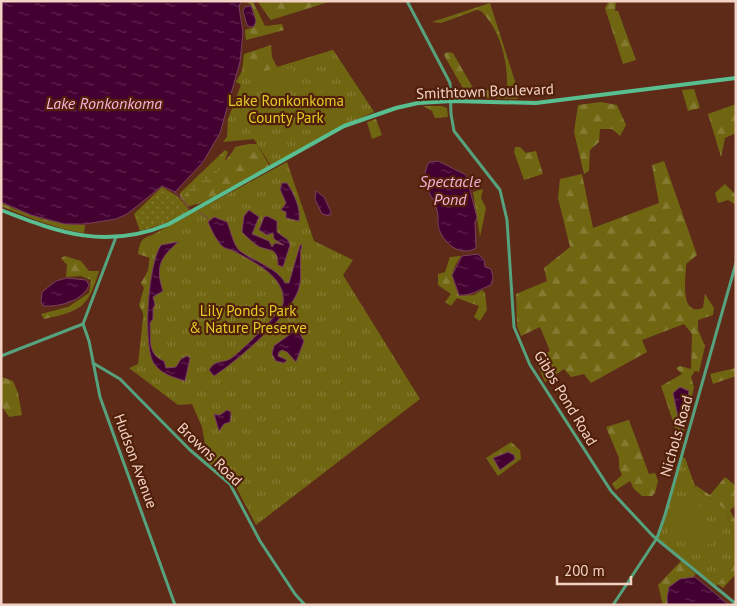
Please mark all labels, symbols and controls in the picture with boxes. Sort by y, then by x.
street label: Smithtown Boulevard [416,79,554,103]
park label: Lake Ronkonkoma County Park [228,91,344,127]
water label: Lake Ronkonkoma [46,93,162,113]
water label: Spectacle Pond [419,171,481,209]
park label: Lily Ponds Park & Nature Preserve [189,301,307,337]
street label: Gibbs Pond Road [530,347,602,449]
street label: Nichols Road [655,393,697,479]
street label: Hudson Avenue [110,411,162,511]
street label: Browns Road [174,418,246,490]
scale bar [557,554,631,586]
text: 200 m [564,561,605,580]

